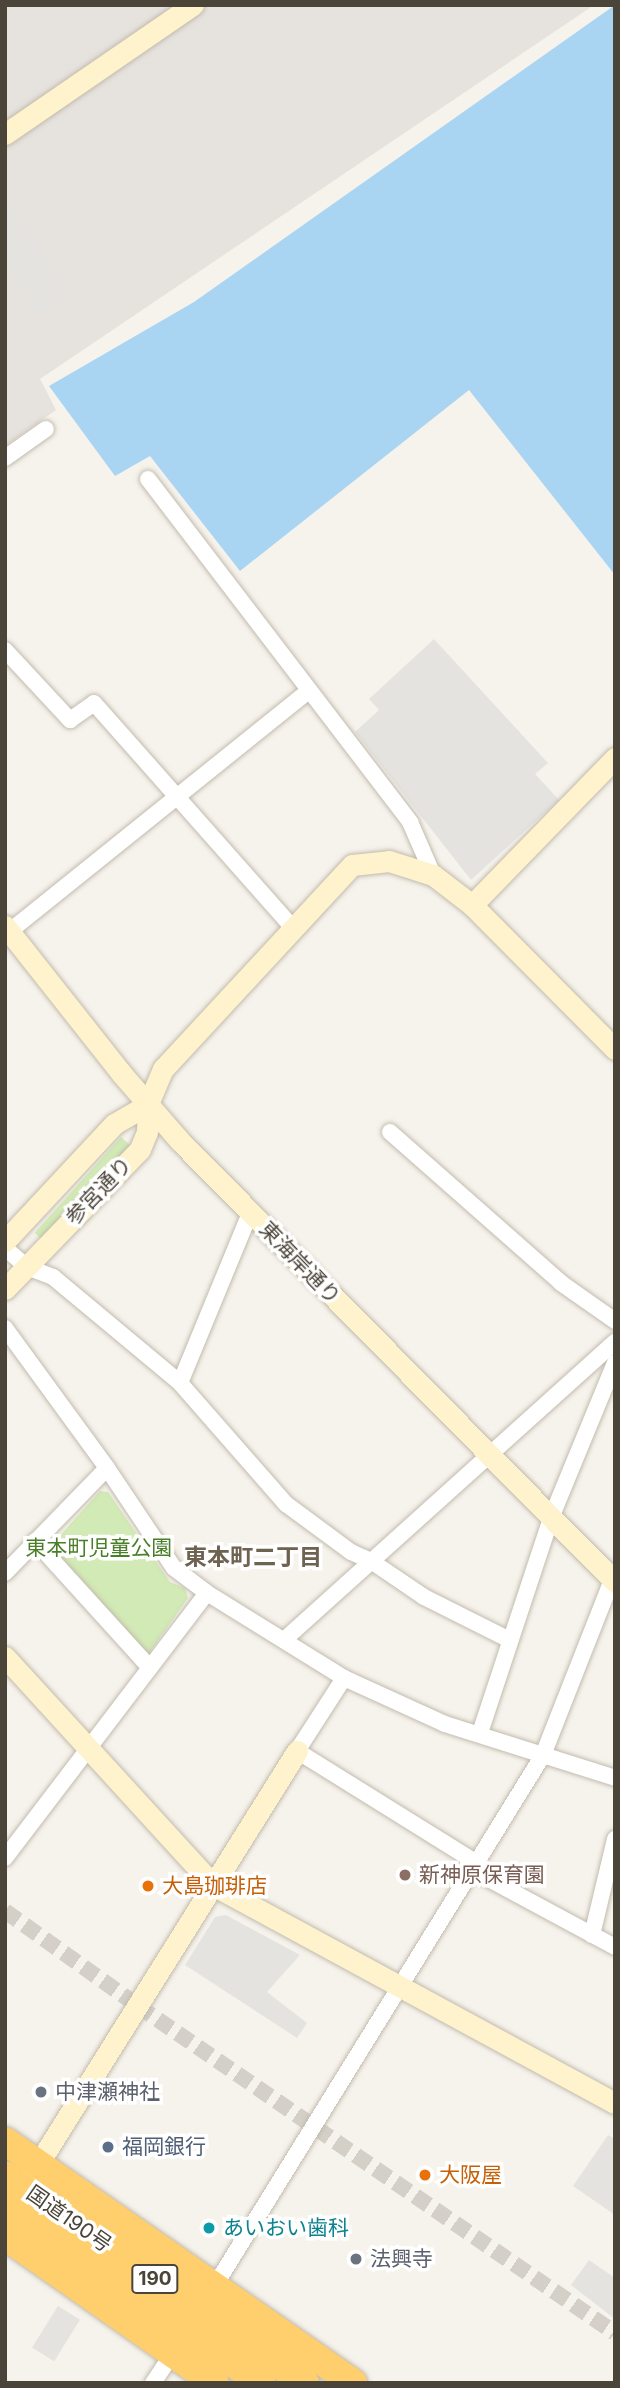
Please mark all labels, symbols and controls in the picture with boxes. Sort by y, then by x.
street label: 参宮通り [61,1152,137,1230]
street label: 東海岸通り [254,1216,346,1310]
park label: 東本町児童公園 [26,1535,172,1561]
district label: 東本町二丁目 [184,1543,322,1571]
place label: 新神原保育園 [419,1862,545,1888]
marker: 新神原保育園 [397,1867,413,1883]
place label: 大島珈琲店 [162,1873,267,1899]
marker: 大島珈琲店 [140,1878,156,1894]
place label: 中津瀬神社 [55,2079,160,2105]
marker: 中津瀬神社 [33,2084,49,2100]
place label: 福岡銀行 [122,2134,206,2160]
marker: 福岡銀行 [100,2139,116,2155]
place label: 大阪屋 [439,2162,502,2188]
marker: 大阪屋 [417,2167,433,2183]
street label: 国道190号 [22,2181,116,2257]
place label: あいおい歯科 [223,2215,349,2241]
marker: あいおい歯科 [201,2220,217,2236]
place label: 法興寺 [370,2246,433,2272]
marker: 法興寺 [348,2251,364,2267]
road number: 190 [130,2264,180,2294]

